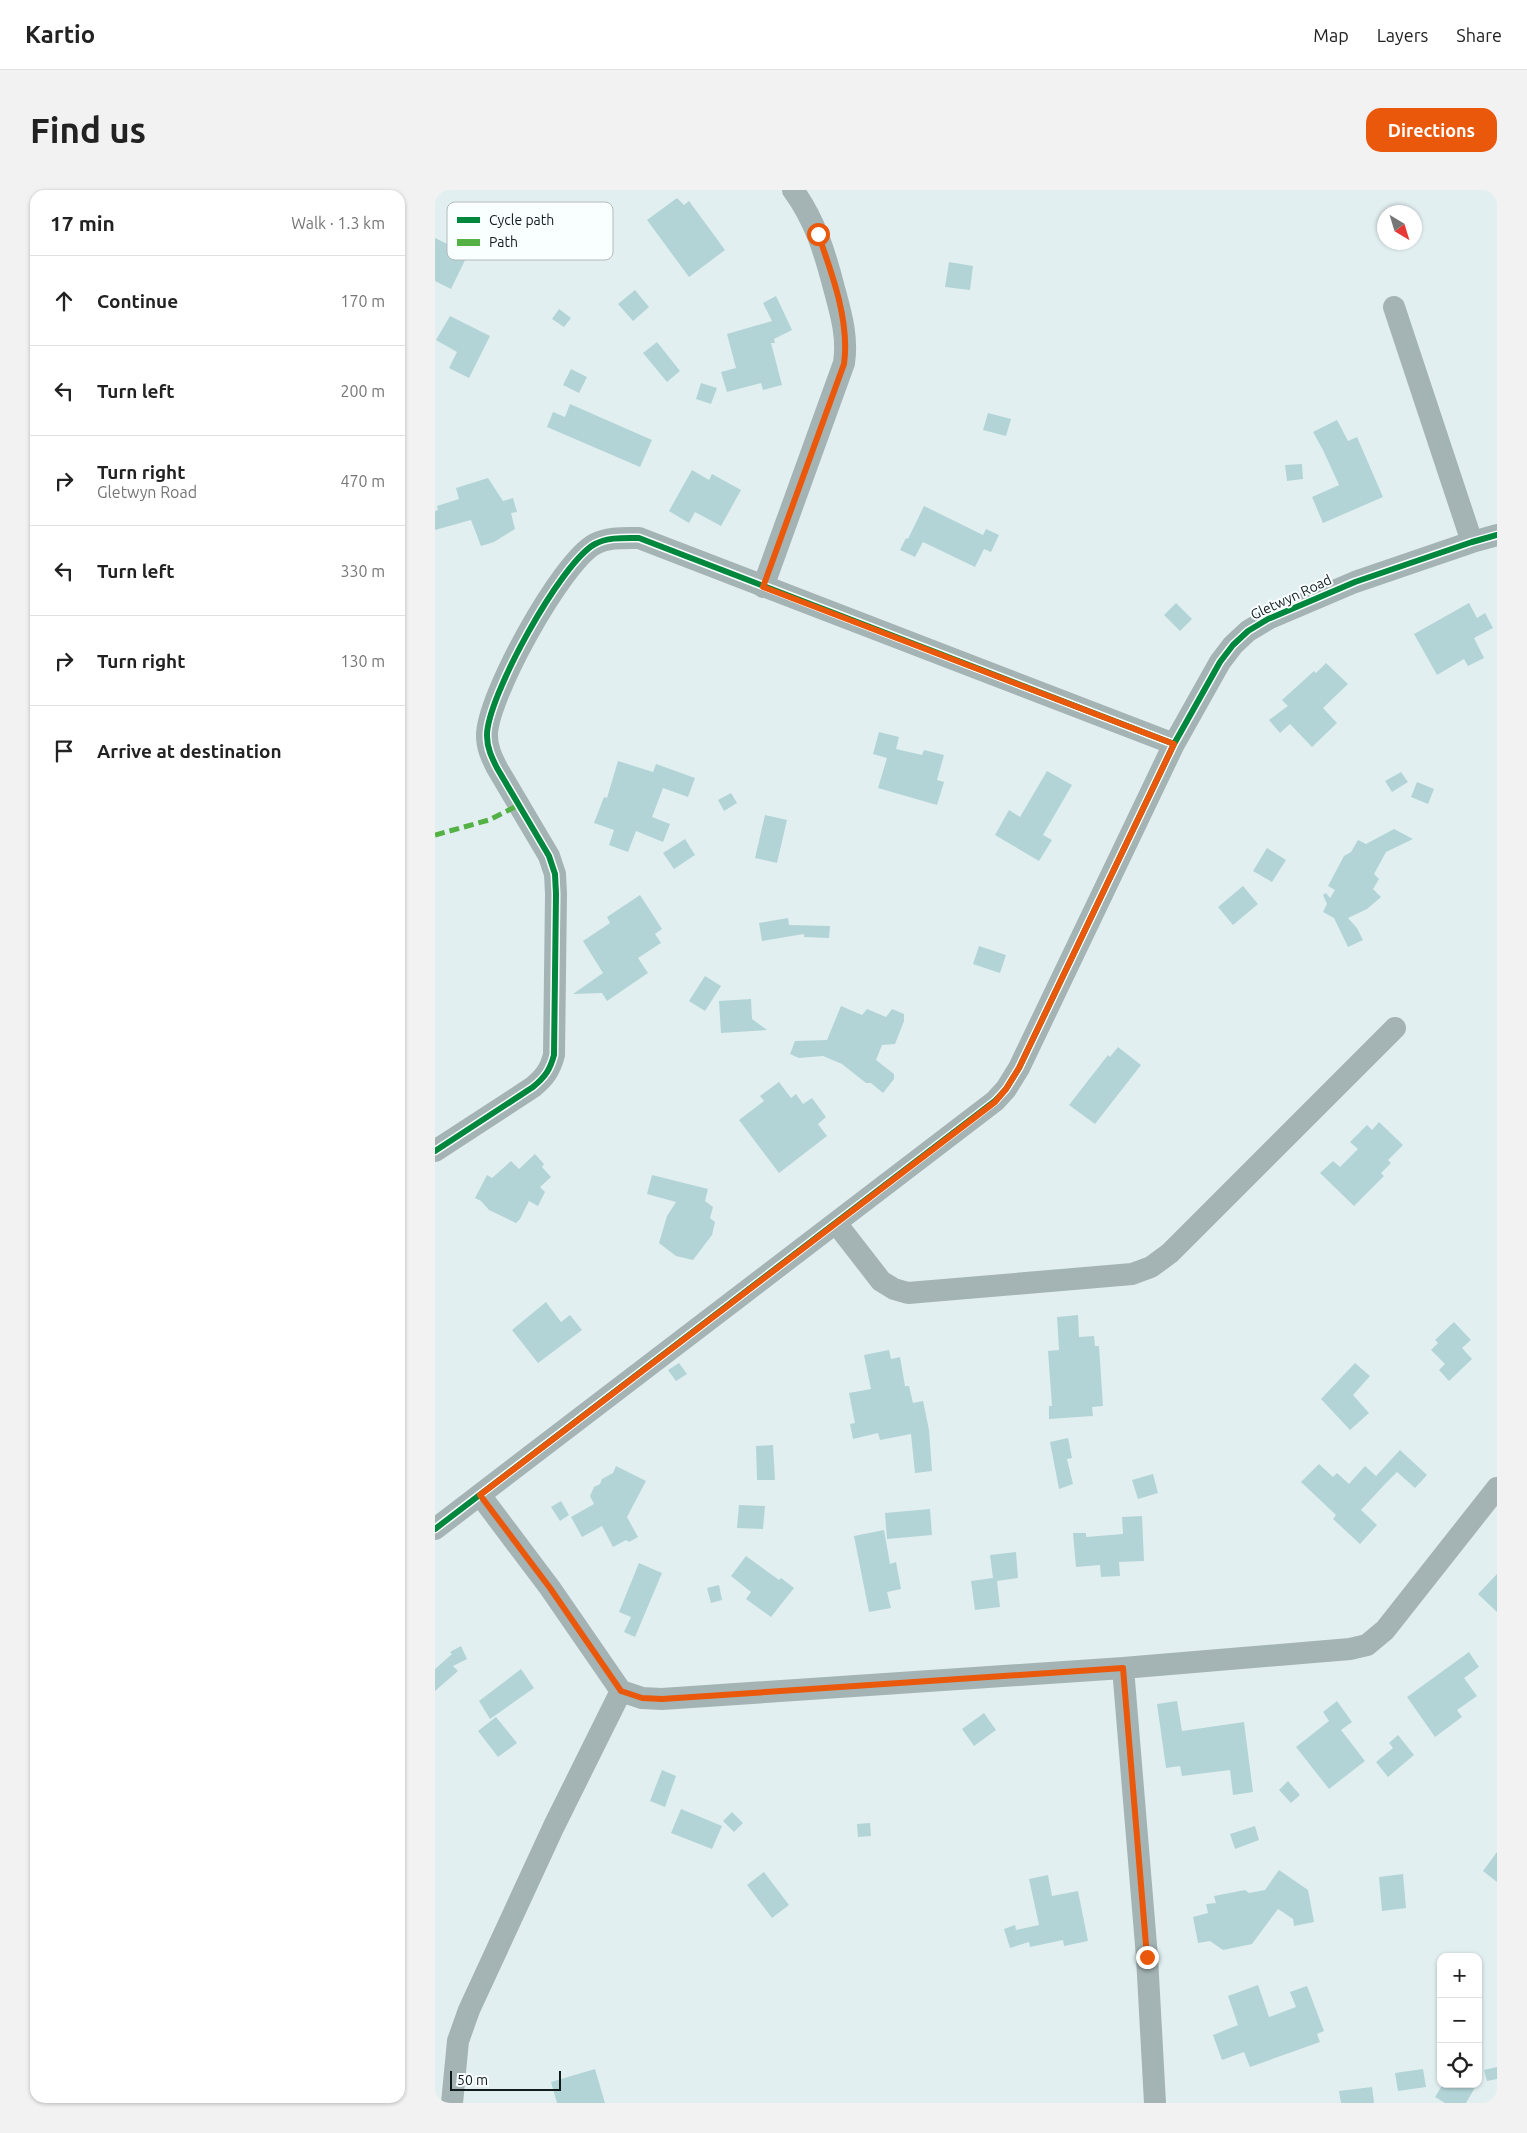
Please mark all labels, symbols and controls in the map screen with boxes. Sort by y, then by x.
text: Kartio [25,21,95,48]
text: Map [1313,25,1349,45]
text: Layers [1377,25,1428,45]
text: Share [1456,25,1502,45]
button: Directions [1366,108,1497,152]
text: Find us [30,110,146,150]
legend [447,202,613,260]
north arrow [1377,205,1422,250]
text: 17 min [50,211,115,235]
text: Cycle path [489,212,554,228]
text: Walk · 1.3 km [291,214,385,232]
route start [807,223,830,246]
text: Path [489,234,518,250]
icon: ahead [50,287,78,315]
text: Continue [97,290,178,312]
text: 170 m [340,292,385,310]
icon: left [50,377,78,405]
text: Turn left [97,380,175,402]
text: 200 m [340,382,385,400]
text: Turn right [97,461,185,483]
icon: right [50,467,78,495]
text: 470 m [340,472,385,490]
text: Gletwyn Road [97,483,197,501]
icon: left [50,557,78,585]
text: Turn left [97,560,175,582]
text: 330 m [340,562,385,580]
street label: Gletwyn Road [1248,571,1334,623]
icon: right [50,647,78,675]
text: Turn right [97,650,185,672]
text: 130 m [340,652,385,670]
icon: arrive [50,737,78,765]
text: Arrive at destination [97,740,282,762]
route end [1136,1946,1159,1969]
map controls [1437,1953,1482,2088]
button: + [1437,1953,1482,1998]
button: − [1437,1998,1482,2043]
button: locate [1437,2043,1482,2088]
scale bar [450,2068,561,2091]
text: 50 m [457,2072,488,2088]

